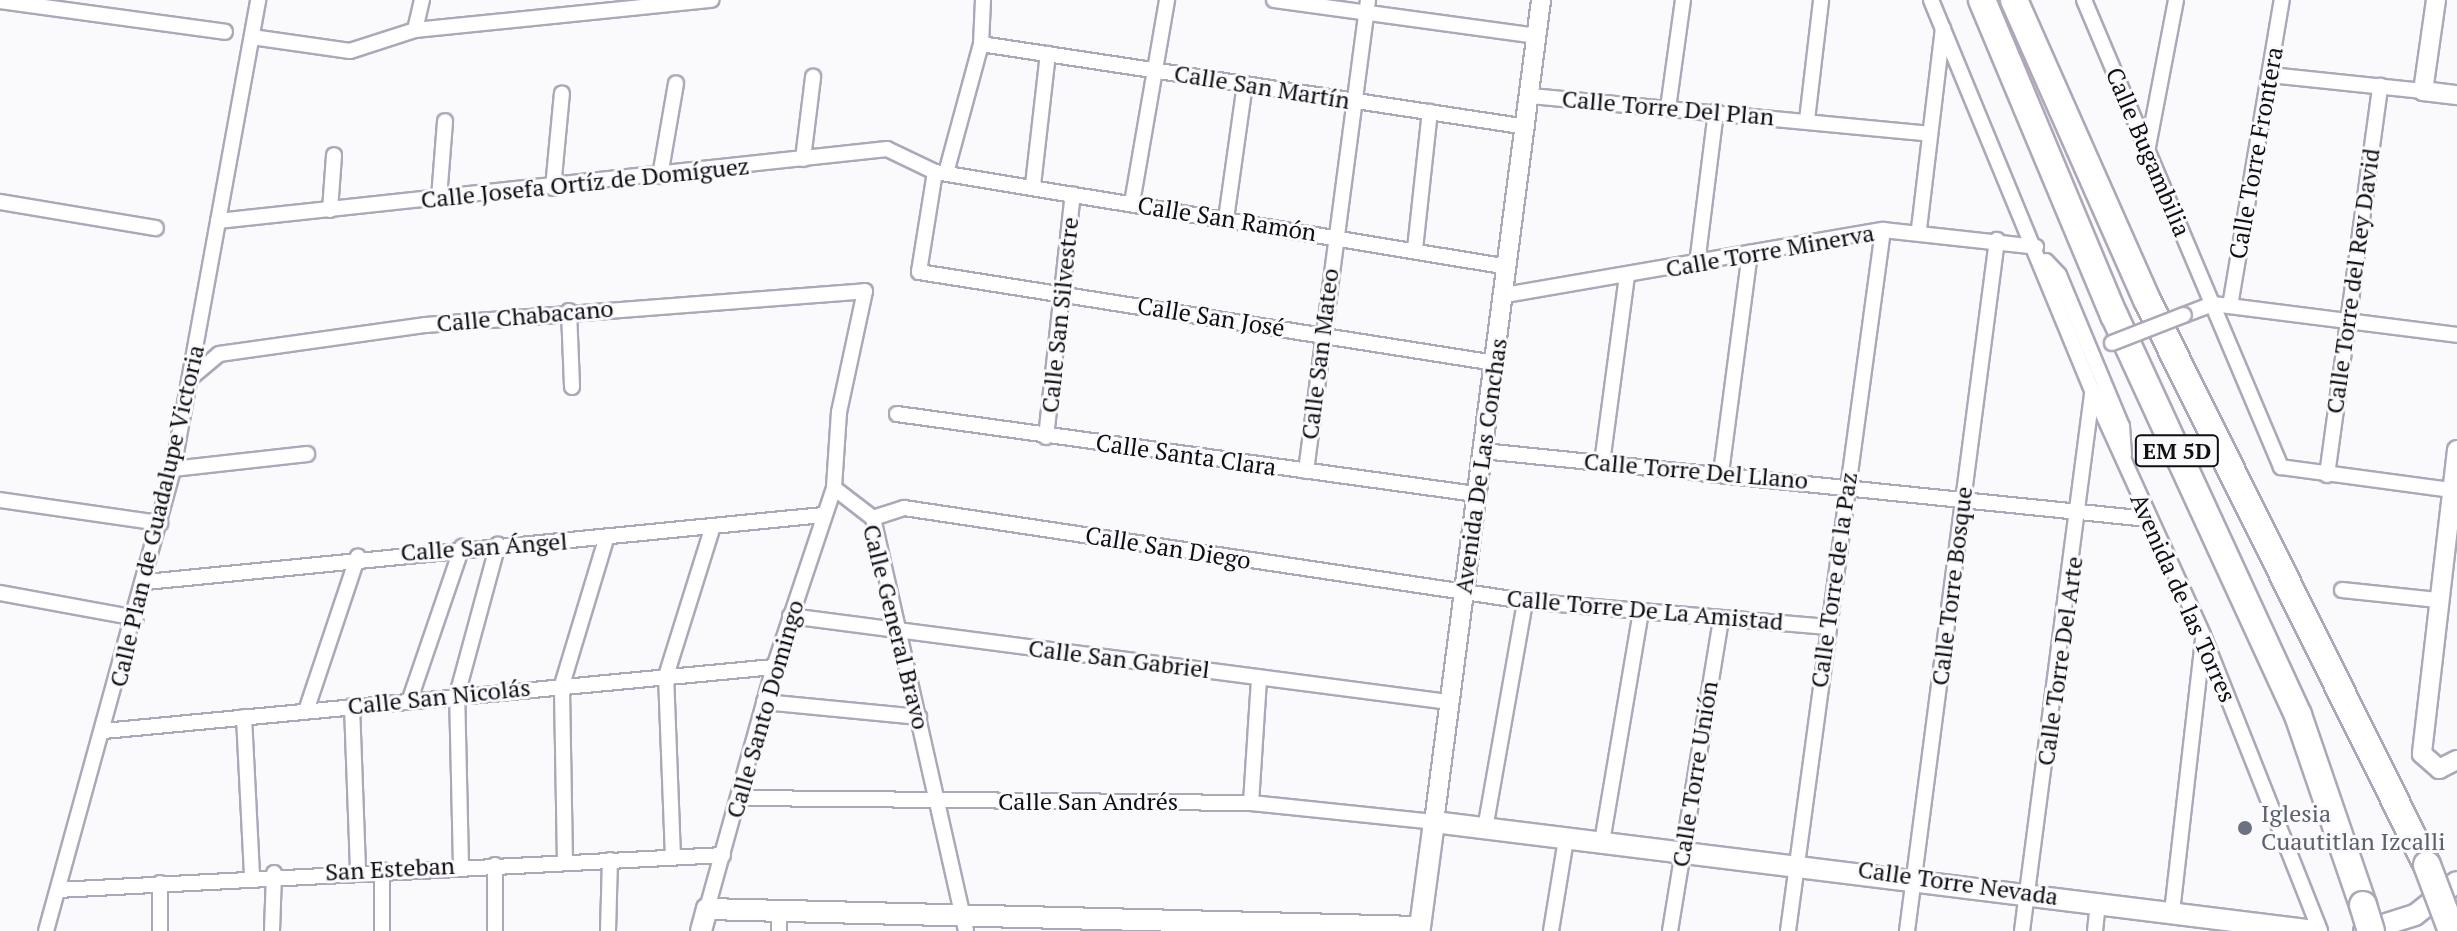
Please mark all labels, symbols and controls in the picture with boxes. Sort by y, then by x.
street label: Calle Torre Frontera [2223,45,2289,261]
street label: Calle San Martín [1172,59,1352,115]
street label: Calle Bugambilia [2099,63,2197,241]
street label: Calle Torre Del Plan [1561,84,1775,132]
street label: Calle Torre del Rey David [2320,147,2386,415]
street label: Calle Josefa Ortíz de Domíguez [419,151,751,215]
street label: Calle San Ramón [1136,191,1318,247]
street label: Calle San Silvestre [1035,216,1085,414]
street label: Calle Torre Minerva [1664,218,1876,284]
street label: Calle San Mateo [1295,267,1345,441]
street label: Calle San José [1135,291,1287,343]
street label: Calle Chabacano [435,294,615,338]
street label: Avenida De Las Conchas [1449,336,1513,596]
street label: Calle Plan de Guadalupe Victoria [104,342,210,690]
street label: Calle Santa Clara [1094,428,1278,482]
road number: EM 5D [2133,433,2221,469]
street label: Calle Torre Del Llano [1583,447,1809,495]
street label: Calle Torre de la Paz [1805,470,1863,690]
street label: Calle Torre Bosque [1926,485,1978,687]
street label: Avenida de las Torres [2124,489,2242,707]
street label: Calle General Bravo [857,521,935,733]
street label: Calle San Diego [1083,521,1253,575]
street label: Calle San Ángel [399,527,569,567]
street label: Calle Torre Del Arte [2031,554,2089,768]
street label: Calle Torre De La Amistad [1505,584,1785,636]
street label: Calle Santo Domingo [720,597,810,821]
street label: Calle San Gabriel [1027,634,1211,684]
street label: Calle San Nicolás [346,673,532,721]
street label: Calle Torre Unión [1666,679,1724,869]
street label: Calle San Andrés [998,788,1178,816]
place label: Iglesia Cuautitlan Izcalli [2261,800,2445,856]
marker: Iglesia Cuautitlan Izcalli [2236,819,2254,837]
street label: San Esteban [324,851,456,887]
street label: Calle Torre Nevada [1856,855,2060,911]

